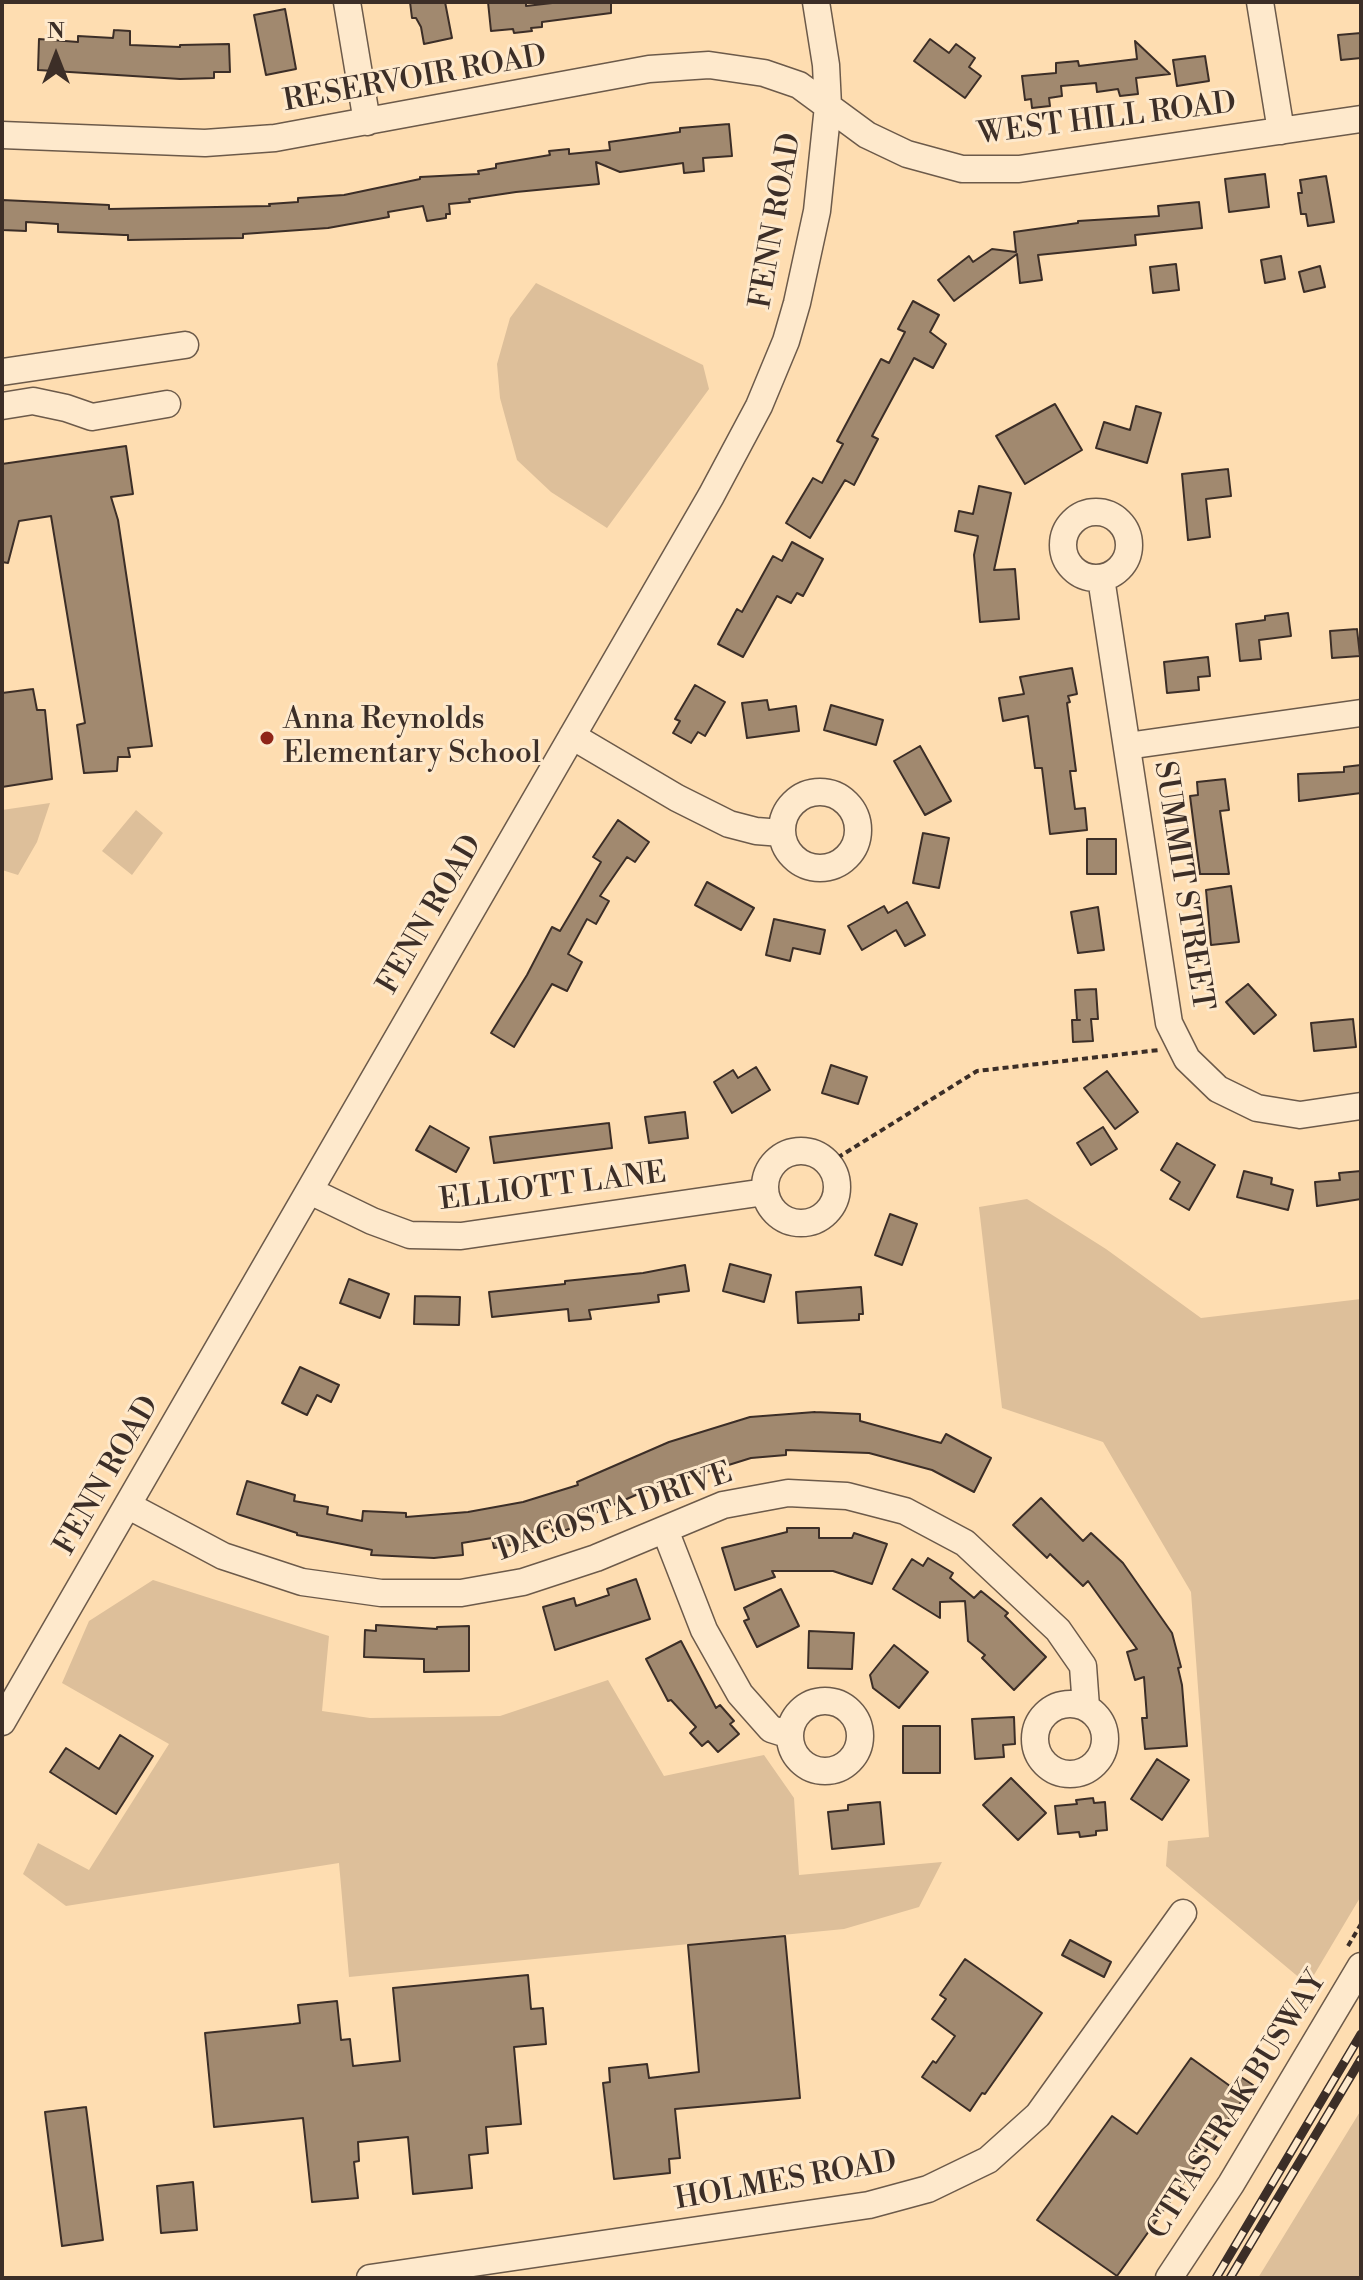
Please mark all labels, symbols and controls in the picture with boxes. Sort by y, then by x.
north arrow [16,16,96,96]
text: N [47,18,65,45]
street label: RESERVOIR ROAD [281,39,549,121]
street label: WEST HILL ROAD [976,86,1238,154]
street label: FENN ROAD [744,130,810,312]
place label: Anna Reynolds Elementary School [283,703,541,774]
marker: Anna Reynolds Elementary School [258,729,276,747]
street label: SUMMIT STREET [1145,759,1219,1013]
street label: FENN ROAD [371,829,491,1001]
street label: ELLIOTT LANE [437,1156,669,1220]
street label: FENN ROAD [48,1390,168,1562]
street label: DACOSTA DRIVE [493,1456,737,1570]
street label: CTFASTRAK BUSWAY [1141,1966,1335,2246]
street label: HOLMES ROAD [672,2145,900,2219]

